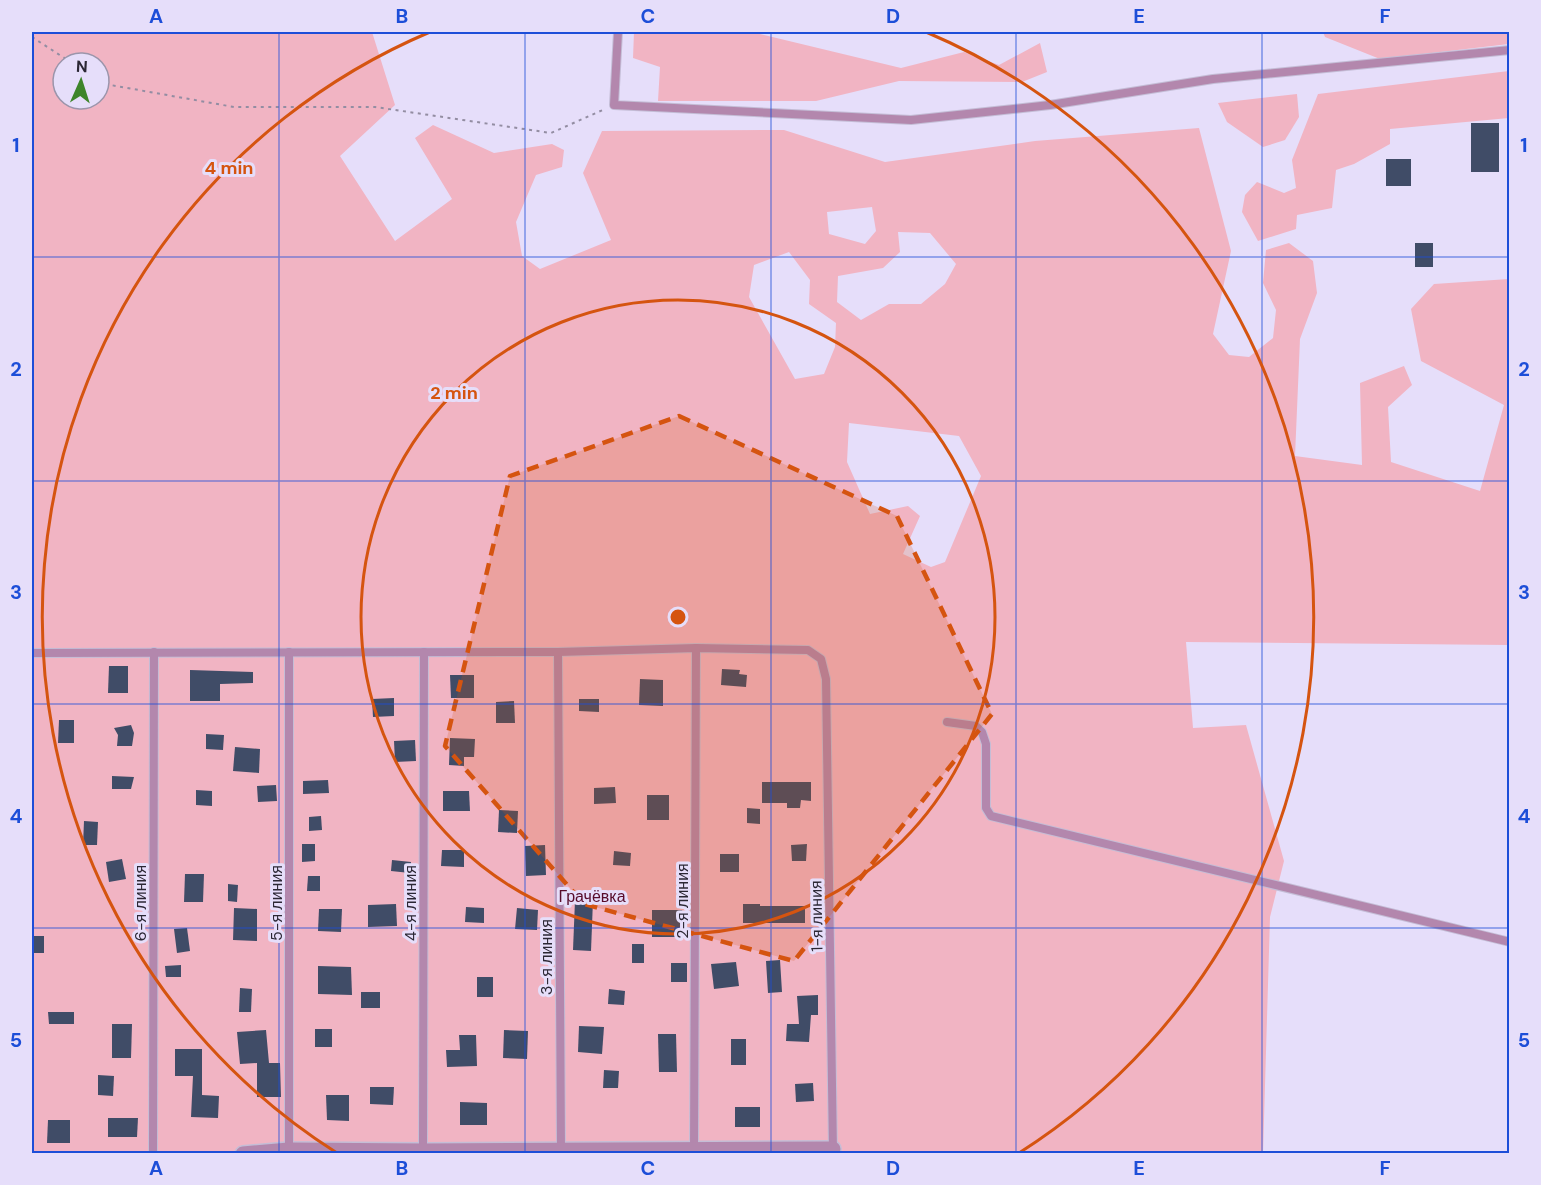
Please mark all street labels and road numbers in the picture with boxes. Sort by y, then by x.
street label: 2-я линия [672,863,693,939]
street label: 6-я линия [130,865,151,941]
street label: 5-я линия [266,865,287,941]
street label: 4-я линия [400,865,421,941]
street label: 1-я линия [805,880,828,952]
street label: 3-я линия [536,919,557,995]

